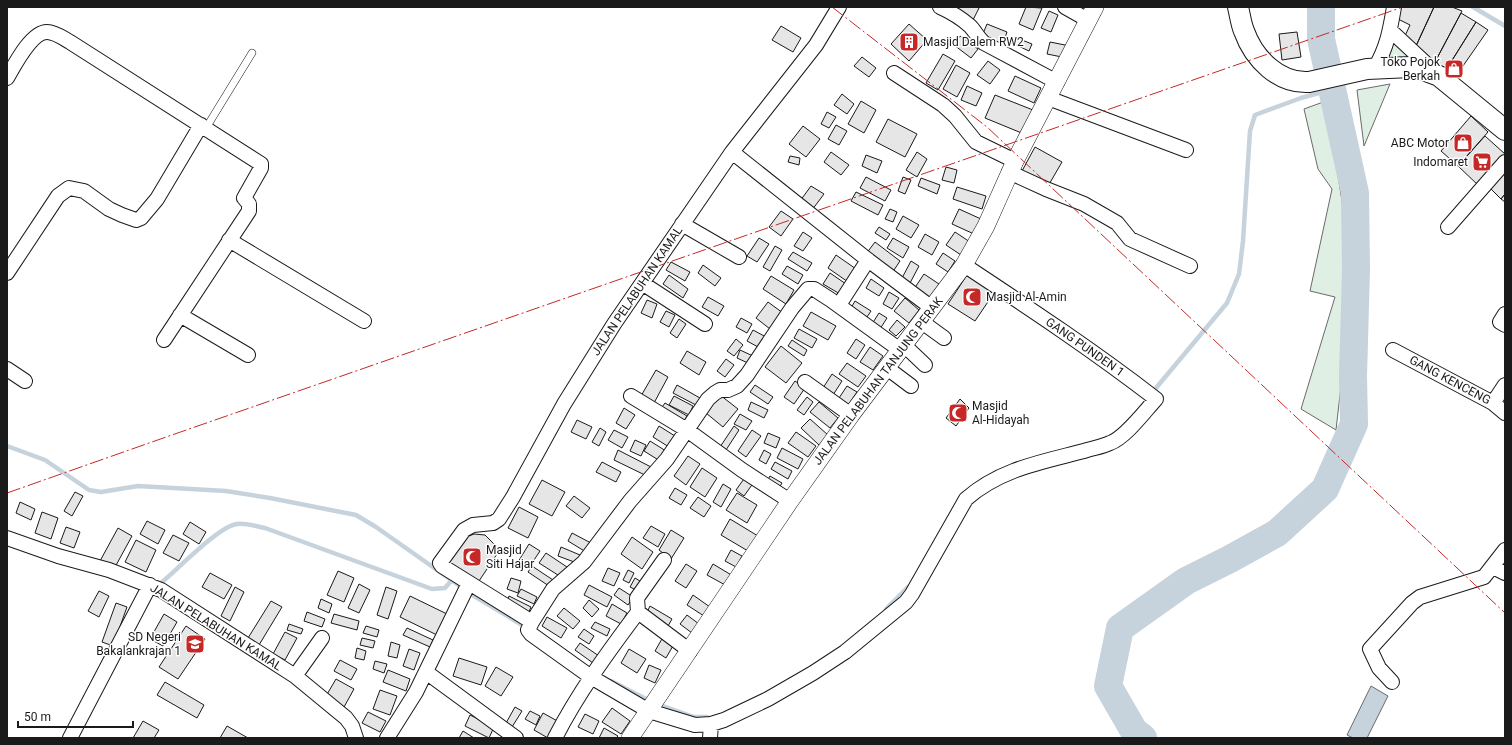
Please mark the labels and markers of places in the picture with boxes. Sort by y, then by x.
building icon: Masjid Dalem RW2 [898,31,920,53]
place label: Masjid Dalem RW2 [923,35,1024,49]
place label: Toko Pojok Berkah [1381,55,1441,83]
shop icon: Toko Pojok Berkah [1443,58,1465,80]
shop icon: ABC Motor [1452,132,1474,154]
place label: ABC Motor [1391,136,1449,150]
supermarket icon: Indomaret [1471,151,1493,173]
place label: Indomaret [1413,155,1468,169]
mosque icon: Masjid Al-Amin [961,286,983,308]
place label: Masjid Al-Amin [986,290,1067,304]
place label: Masjid Al-Hidayah [972,399,1029,427]
mosque icon: Masjid Al-Hidayah [947,402,969,424]
place label: Masjid Siti Hajar [486,543,534,571]
mosque icon: Masjid Siti Hajar [461,546,483,568]
place label: SD Negeri Bakalankrajan 1 [96,630,181,658]
school or university icon: SD Negeri Bakalankrajan 1 [184,633,206,655]

